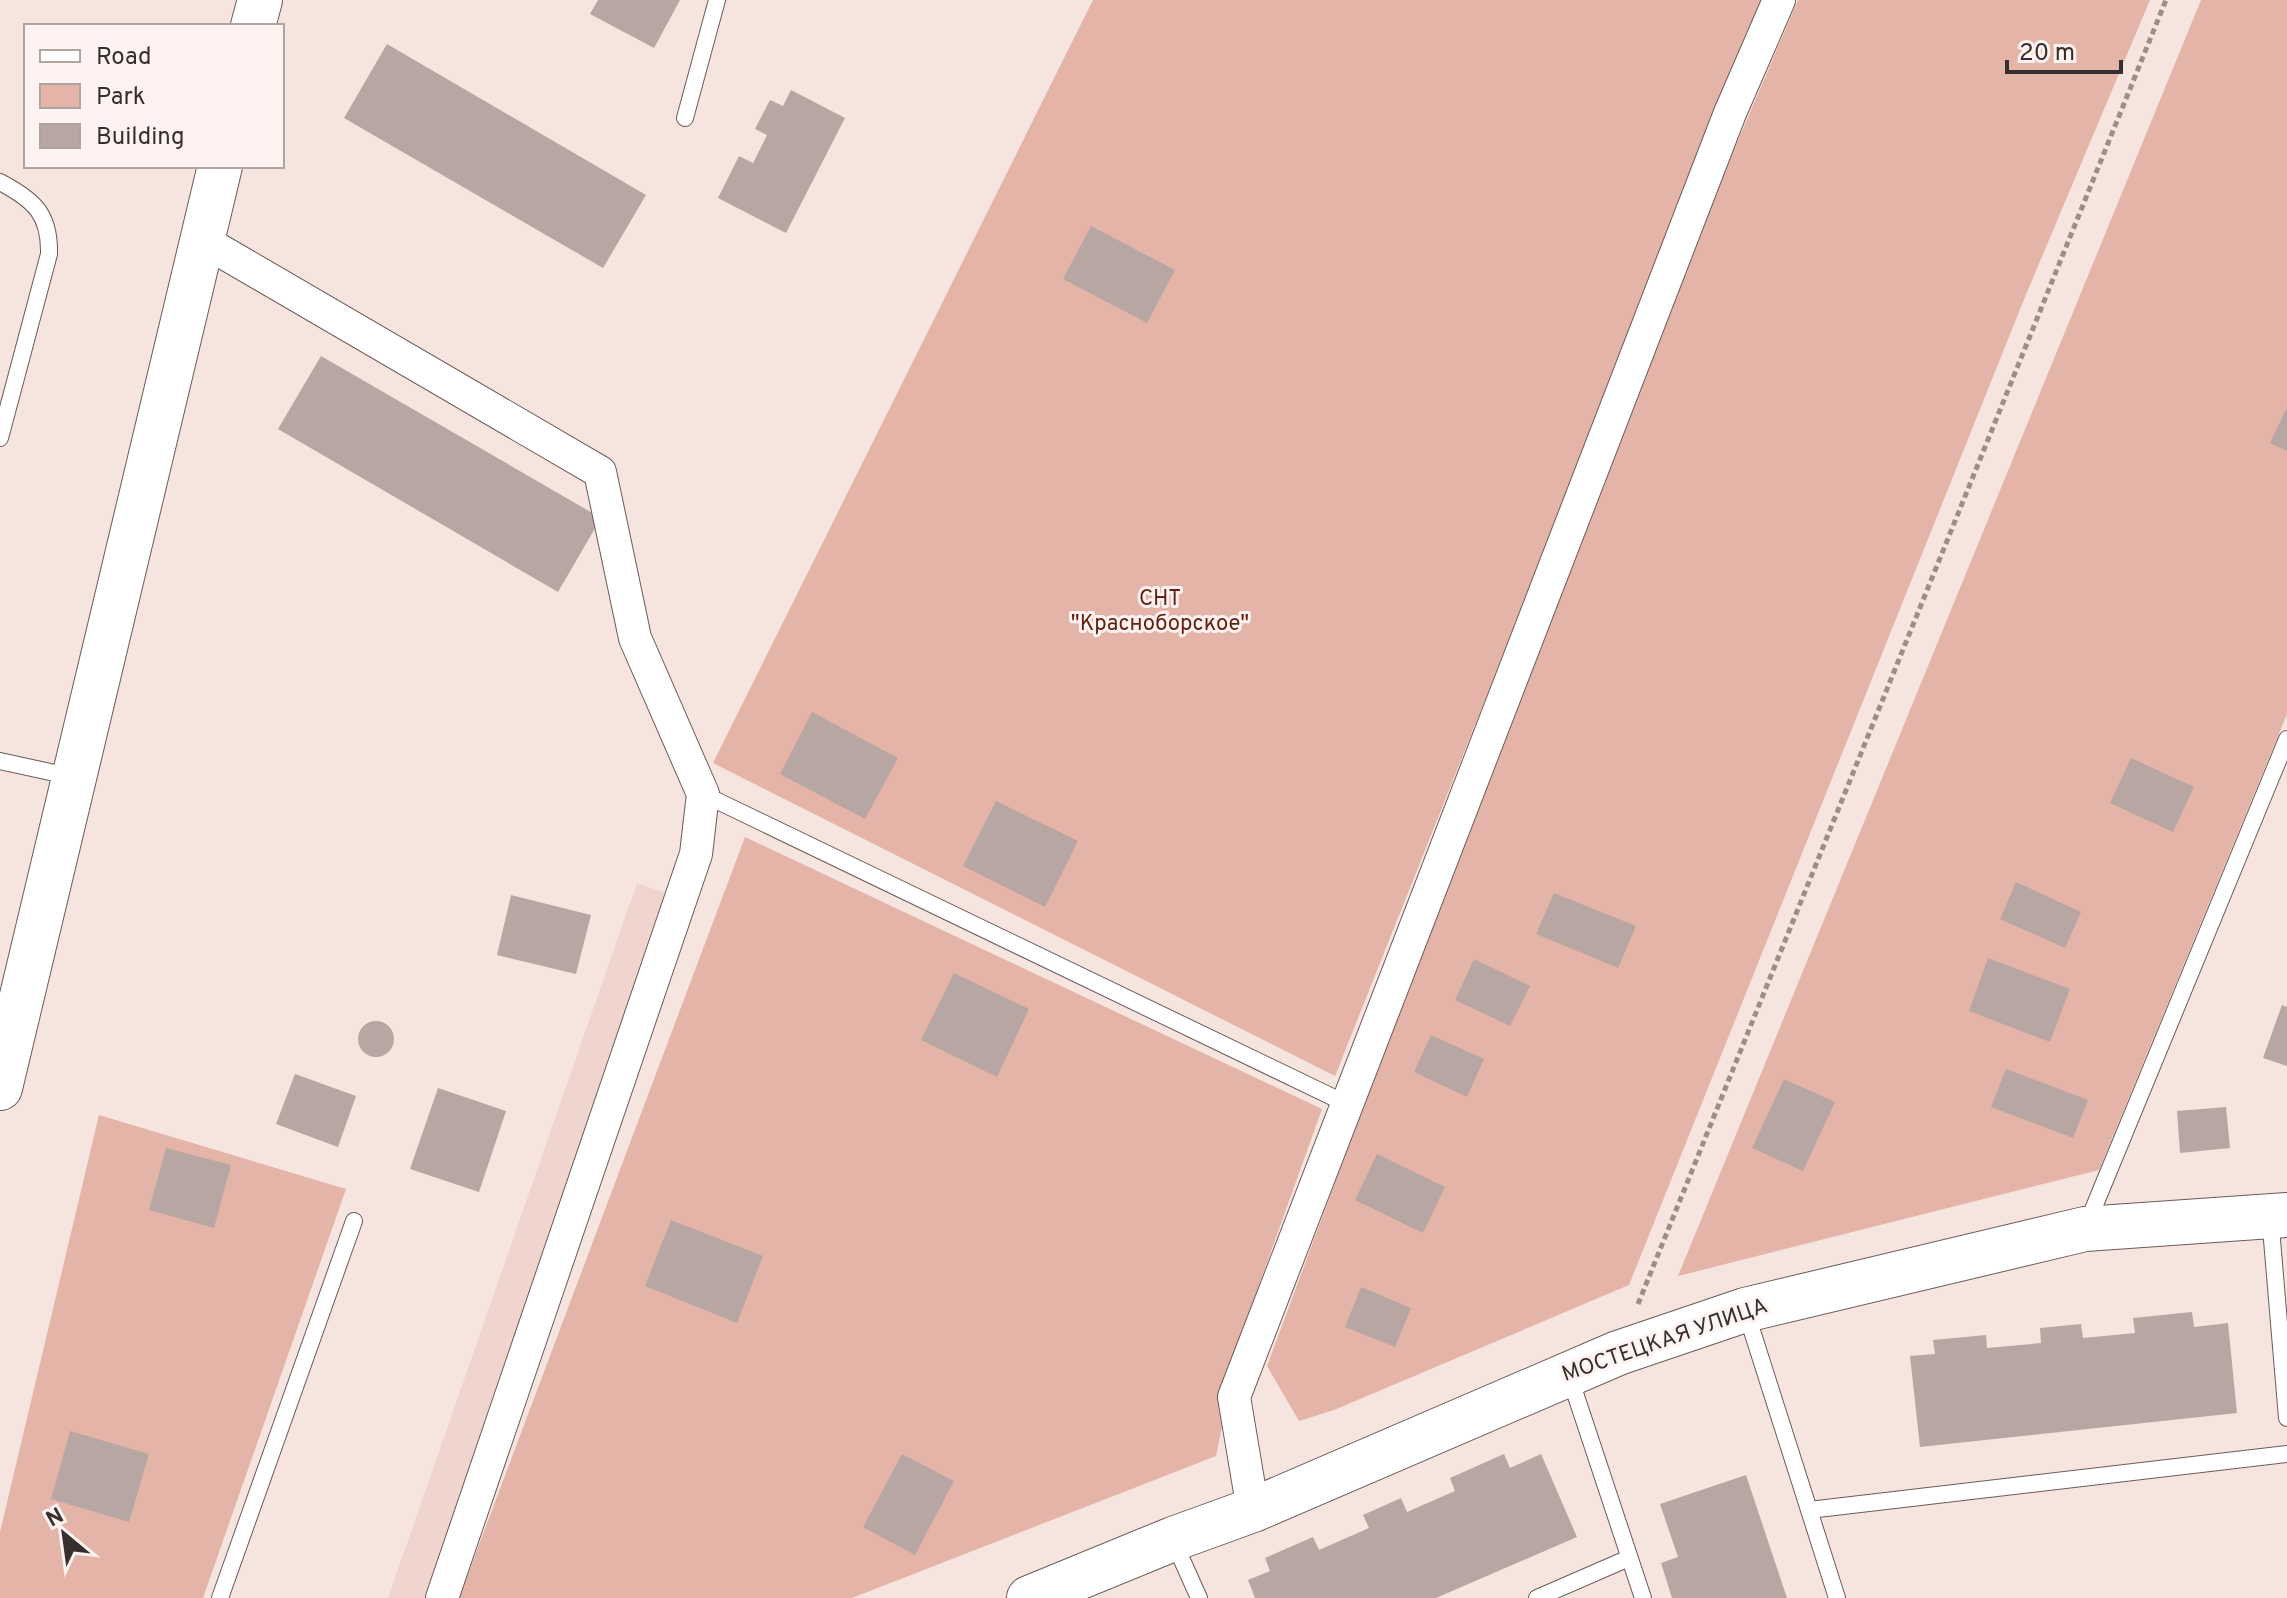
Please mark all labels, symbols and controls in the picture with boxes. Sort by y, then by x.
legend [24,24,284,168]
scale bar [2007,24,2121,74]
text: 20 m [2019,39,2075,69]
text: Road [96,43,152,73]
text: Park [96,83,146,113]
text: Building [96,123,185,153]
park label: СНТ "Красноборское" [1071,586,1249,638]
street label: МОСТЕЦКАЯ УЛИЦА [1558,1293,1772,1389]
north arrow [24,1494,104,1574]
text: N [42,1503,69,1534]

